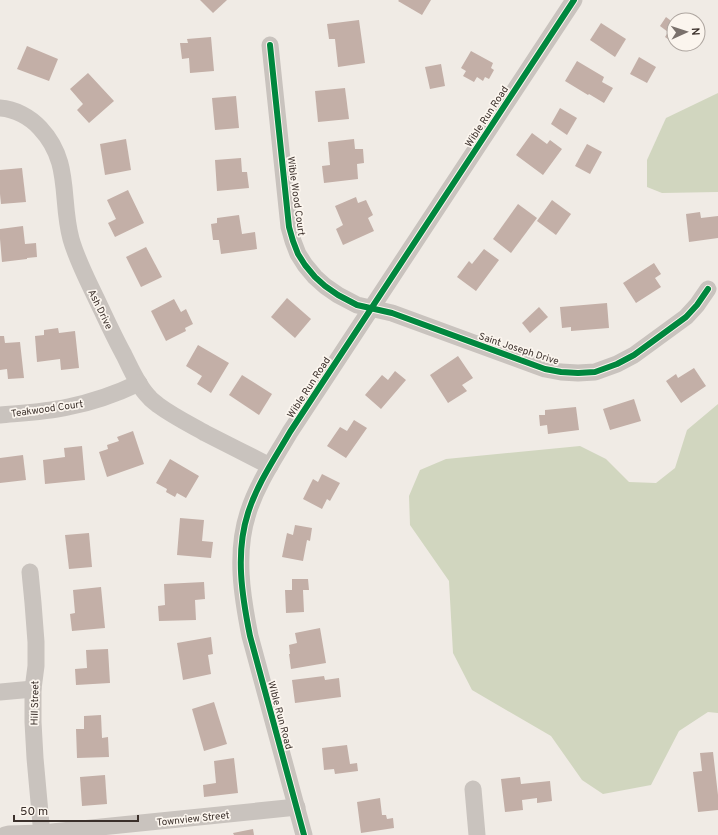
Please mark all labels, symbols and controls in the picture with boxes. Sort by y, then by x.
north arrow [666,12,706,52]
text: N [688,27,702,36]
street label: Wible Run Road [463,84,512,150]
street label: Wible Wood Court [284,156,308,237]
street label: Ash Drive [84,287,115,332]
street label: Saint Joseph Drive [477,330,560,369]
street label: Wible Run Road [285,355,334,421]
street label: Teakwood Court [10,398,84,421]
street label: Hill Street [29,680,42,725]
street label: Wible Run Road [264,680,295,751]
scale bar [14,797,138,823]
text: 50 m [20,804,48,820]
street label: Townview Street [156,809,230,830]

